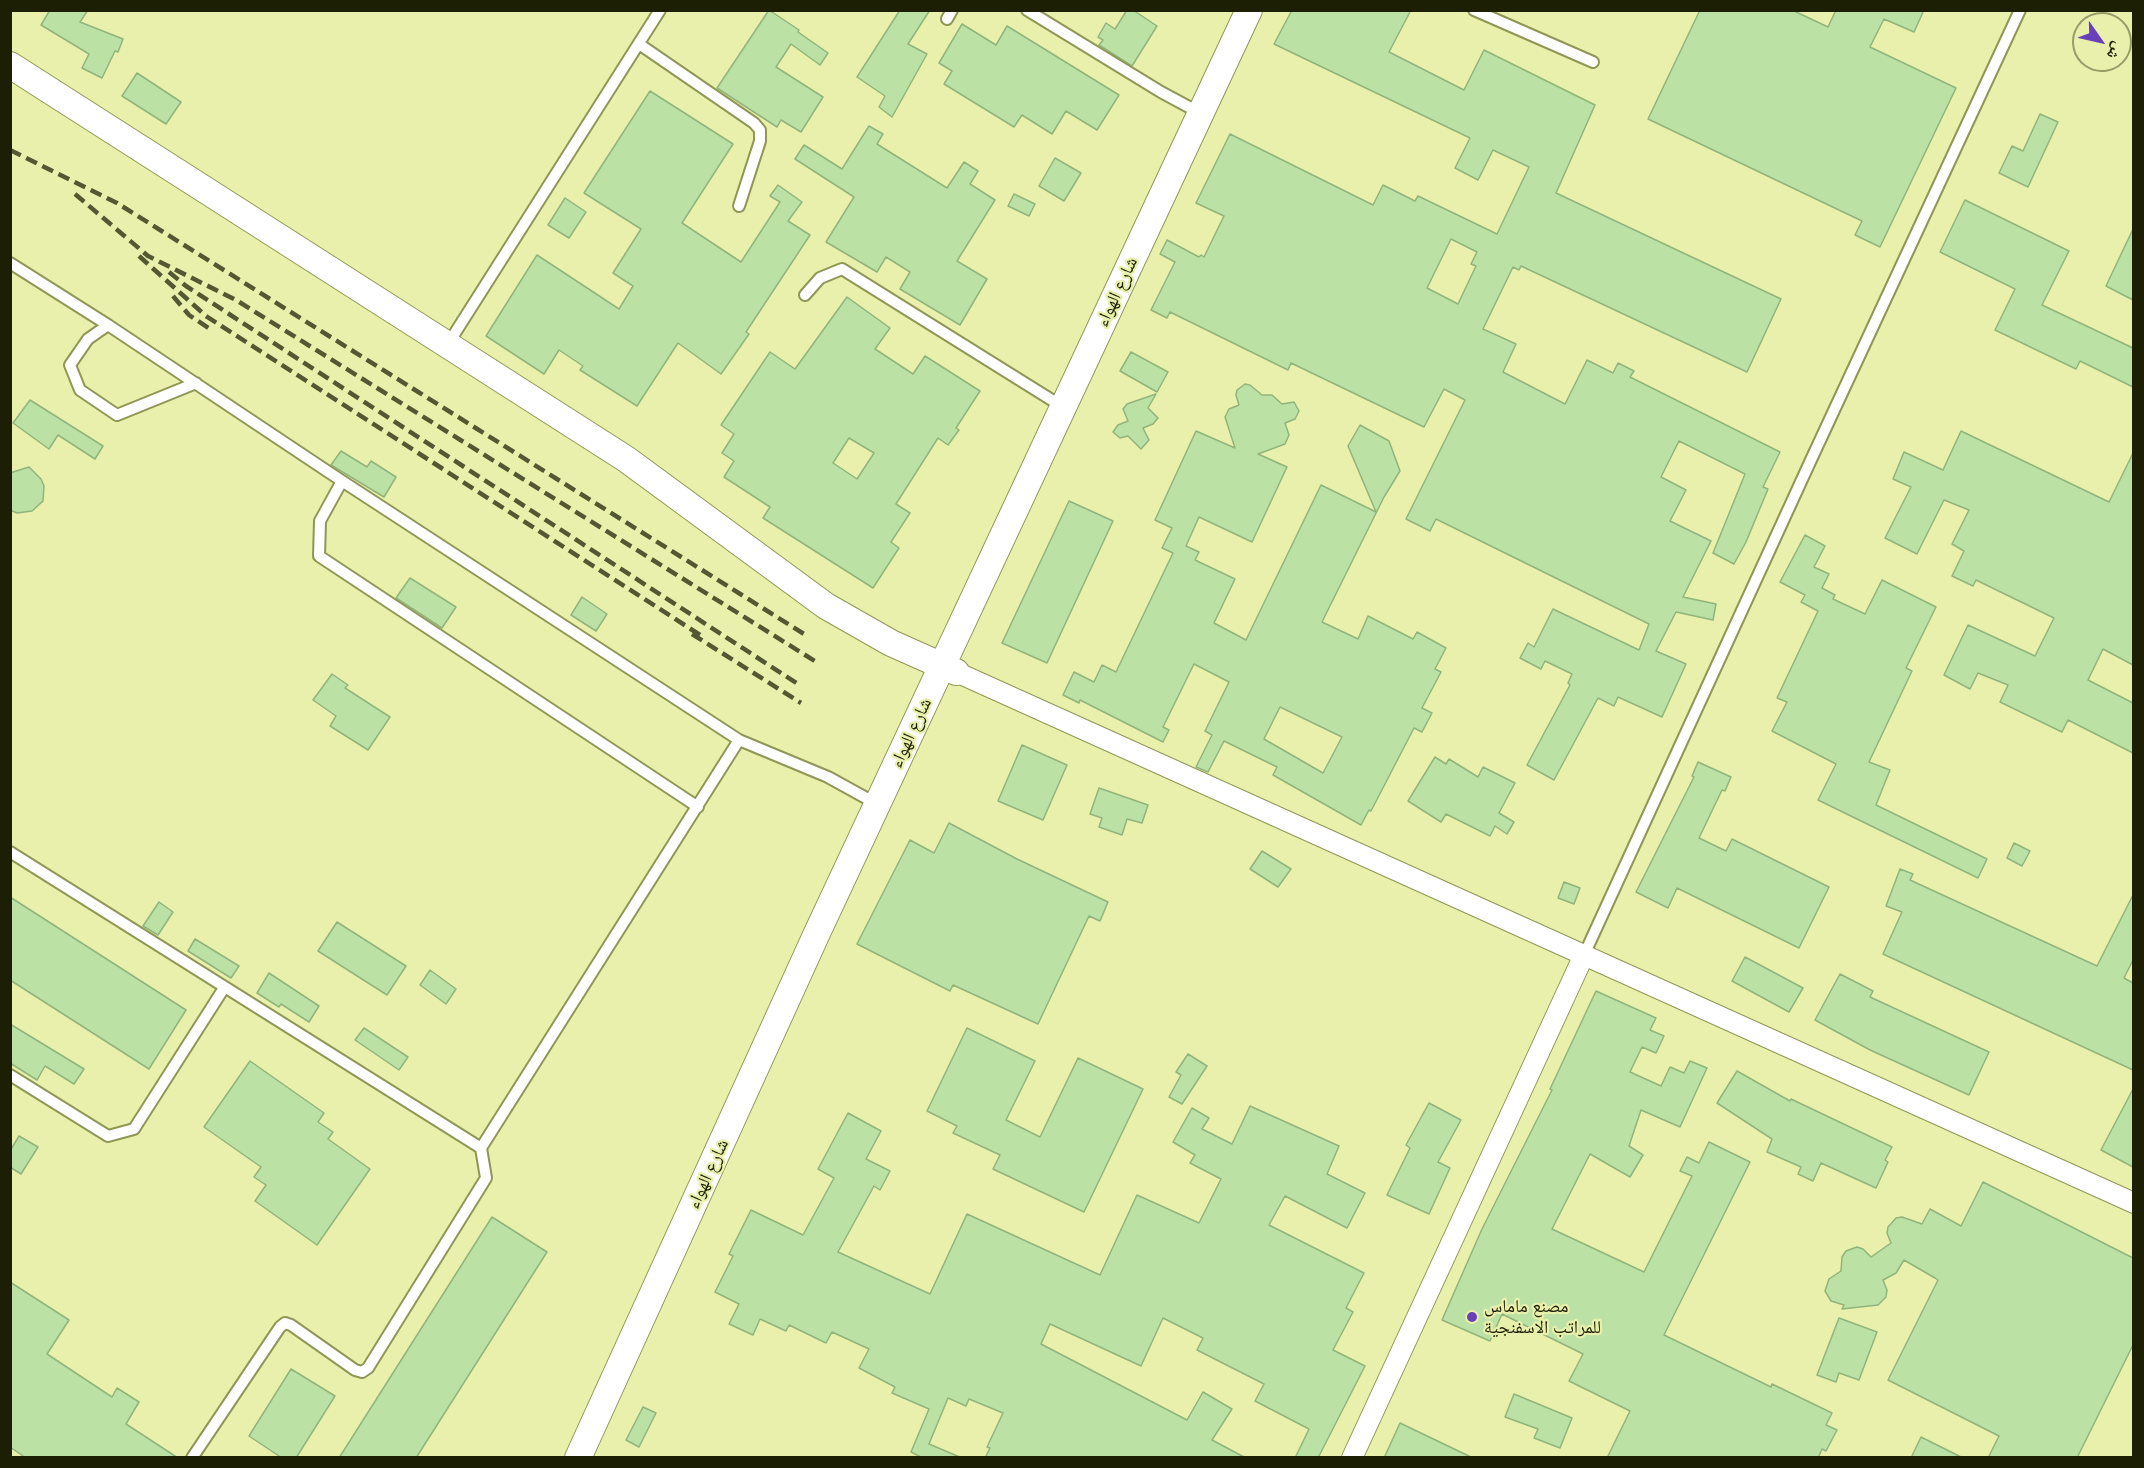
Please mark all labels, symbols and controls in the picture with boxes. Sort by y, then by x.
north arrow [2072,12,2132,72]
text: ش [2103,39,2128,64]
street label: شارع الهواء [1091,254,1143,330]
street label: شارع الهواء [885,695,937,771]
street label: شارع الهواء [682,1136,734,1212]
place label: مصنع ماماس للمراتب الاسفنجية [1484,1296,1601,1338]
marker: مصنع ماماس للمراتب الاسفنجية [1465,1310,1479,1324]

